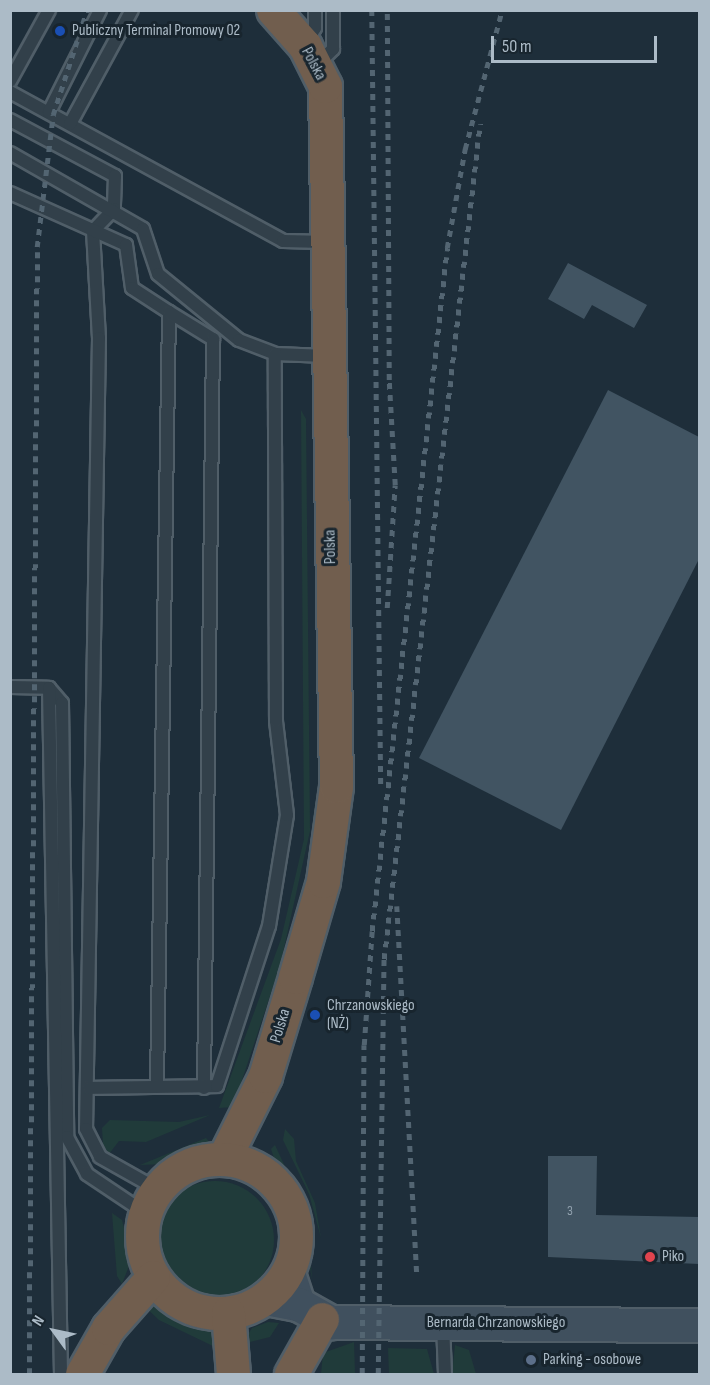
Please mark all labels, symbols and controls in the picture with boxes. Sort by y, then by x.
place label: Publiczny Terminal Promowy 02 [72,21,240,41]
marker: Publiczny Terminal Promowy 02 [53,24,67,38]
scale bar [494,24,660,62]
text: 50 m [502,36,532,57]
street label: Polska [296,44,330,84]
street label: Polska [321,530,341,564]
place label: Chrzanowskiego (NŻ) [327,996,415,1034]
street label: Polska [267,1007,295,1045]
marker: Chrzanowskiego (NŻ) [308,1008,322,1022]
house number: 3 [567,1203,573,1219]
place label: Piko [662,1247,684,1267]
marker: Piko [643,1250,657,1264]
north arrow [24,1301,84,1361]
text: N [28,1312,49,1330]
street label: Bernarda Chrzanowskiego [427,1313,565,1333]
place label: Parking - osobowe [543,1350,641,1370]
marker: Parking - osobowe [524,1353,538,1367]

